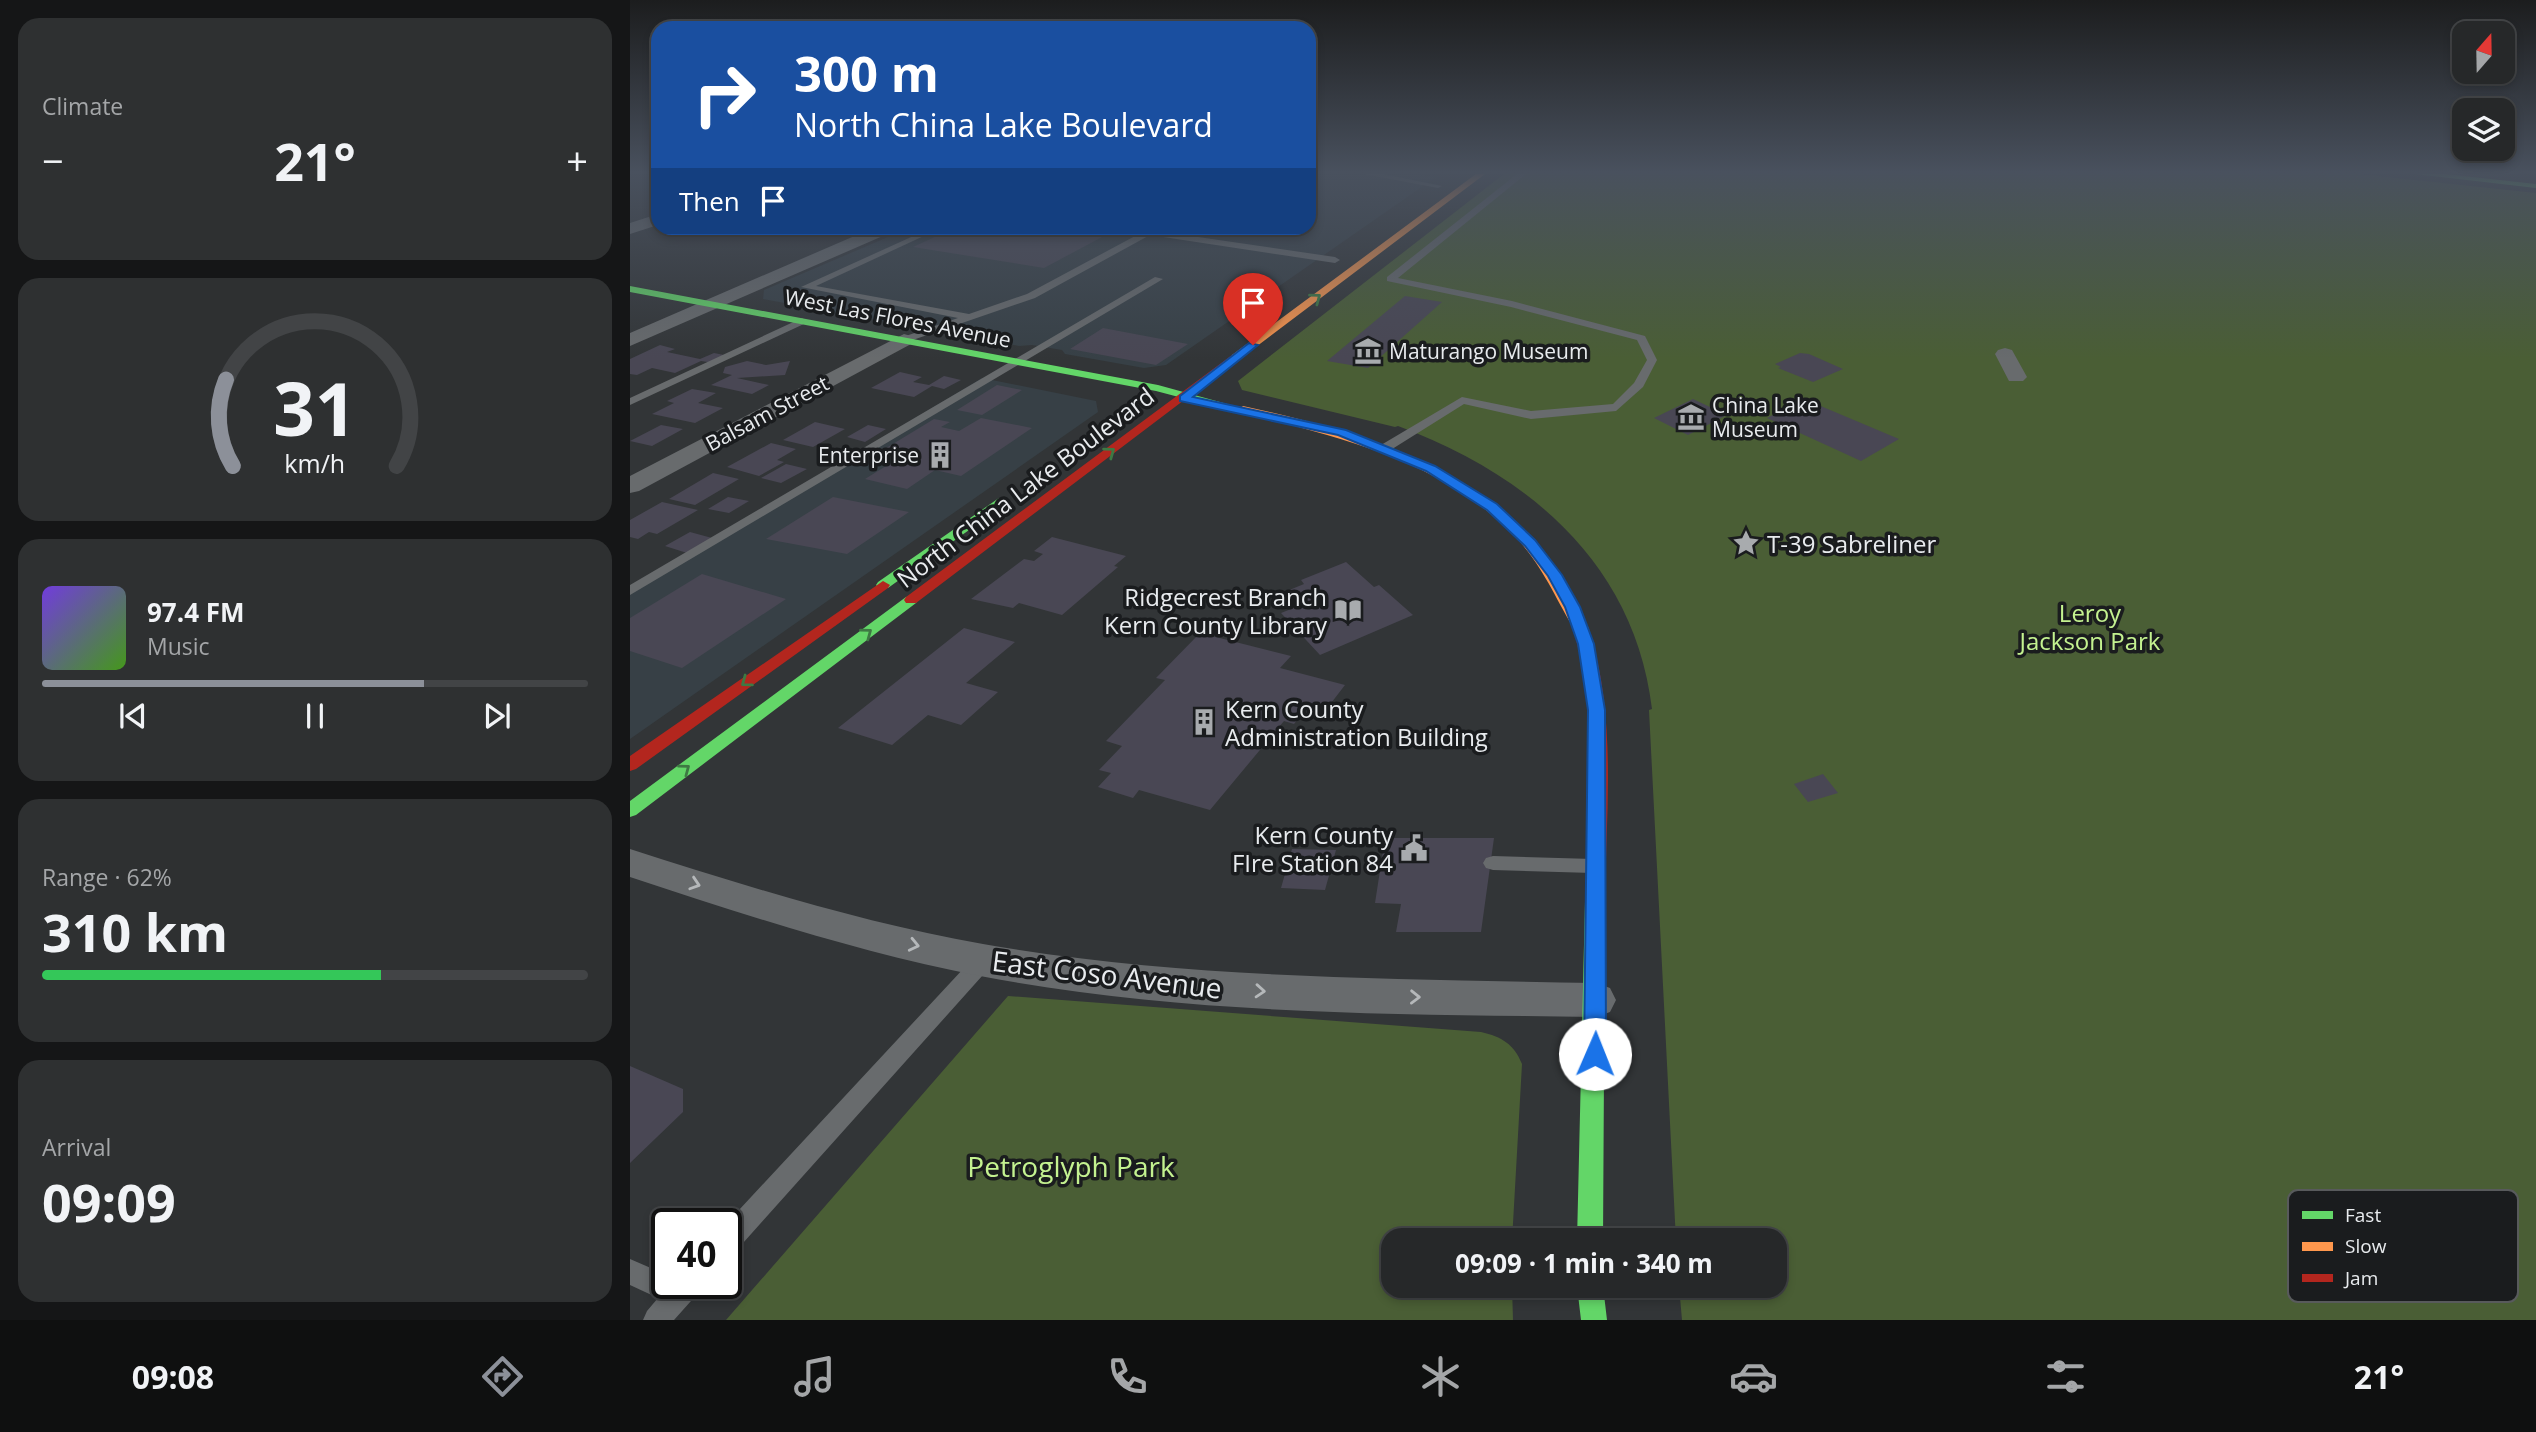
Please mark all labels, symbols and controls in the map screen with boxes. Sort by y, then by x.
north arrow [2452,21,2515,84]
map controls [2452,21,2515,161]
text: 300 m [794,40,939,106]
icon: right [679,49,770,140]
text: Climate [42,90,123,122]
button: layers [2452,98,2515,161]
text: North China Lake Boulevard [794,103,1213,146]
text: 21° [274,125,356,196]
text: − [42,134,64,186]
text: + [566,134,588,186]
icon: arrive [754,182,792,220]
text: Then [679,183,740,219]
pin [1223,273,1283,345]
street label: West Las Flores Avenue [782,282,1014,354]
icon: arrive [1234,284,1272,322]
one-way arrow [1308,293,1321,306]
museum icon: Maturango Museum [1353,336,1383,366]
place label: Maturango Museum [1389,337,1588,365]
text: 31 [273,358,357,457]
street label: Balsam Street [700,369,834,457]
street label: North China Lake Boulevard [890,379,1160,595]
place label: China Lake Museum [1712,391,1819,443]
museum icon: China Lake Museum [1676,402,1706,432]
building icon: Enterprise [925,440,955,470]
place label: Enterprise [818,441,919,469]
text: km/h [285,445,345,479]
one-way arrow [1102,447,1115,460]
place label: T-39 Sabreliner [1767,527,1936,560]
place icon: T-39 Sabreliner [1731,528,1761,558]
place label: Ridgecrest Branch Kern County Library [1104,580,1328,641]
text: 97.4 FM [147,594,245,630]
library icon: Ridgecrest Branch Kern County Library [1333,595,1363,625]
park label: Leroy Jackson Park [2018,596,2161,657]
one-way arrow [859,629,872,641]
text: Music [147,630,210,662]
one-way arrow [741,674,754,686]
place label: Kern County Administration Building [1225,692,1488,753]
icon: previous [114,697,152,735]
icon: pause [296,697,334,735]
icon: next [478,697,516,735]
building icon: Kern County Administration Building [1189,707,1219,737]
one-way arrow [677,765,689,778]
place label: Kern County FIre Station 84 [1232,818,1394,879]
public building icon: Kern County FIre Station 84 [1399,833,1429,863]
text: Range · 62% [42,861,172,893]
one-way arrow [688,876,700,890]
text: 310 km [42,896,228,967]
one-way arrow [908,937,920,951]
street label: East Coso Avenue [990,941,1224,1007]
one-way arrow [1255,984,1266,999]
one-way arrow [1411,989,1421,1005]
position arrow [1558,1017,1632,1091]
text: Arrival [42,1131,111,1163]
park label: Petroglyph Park [967,1147,1175,1185]
text: 09:09 [42,1166,176,1237]
legend [2288,1190,2518,1302]
text: Fast [2345,1202,2381,1228]
speed limit sign: 40 [651,1208,742,1299]
text: Slow [2345,1233,2387,1259]
text: 09:09 · 1 min · 340 m [1455,1245,1713,1281]
text: Jam [2343,1265,2378,1291]
icon: directions [478,1352,527,1401]
icon: music [790,1352,839,1401]
icon: phone [1103,1352,1152,1401]
icon: climate [1416,1352,1465,1401]
icon: car [1729,1352,1778,1401]
icon: filters [2041,1352,2090,1401]
text: 09:08 [132,1355,214,1398]
text: 21° [2354,1355,2404,1398]

